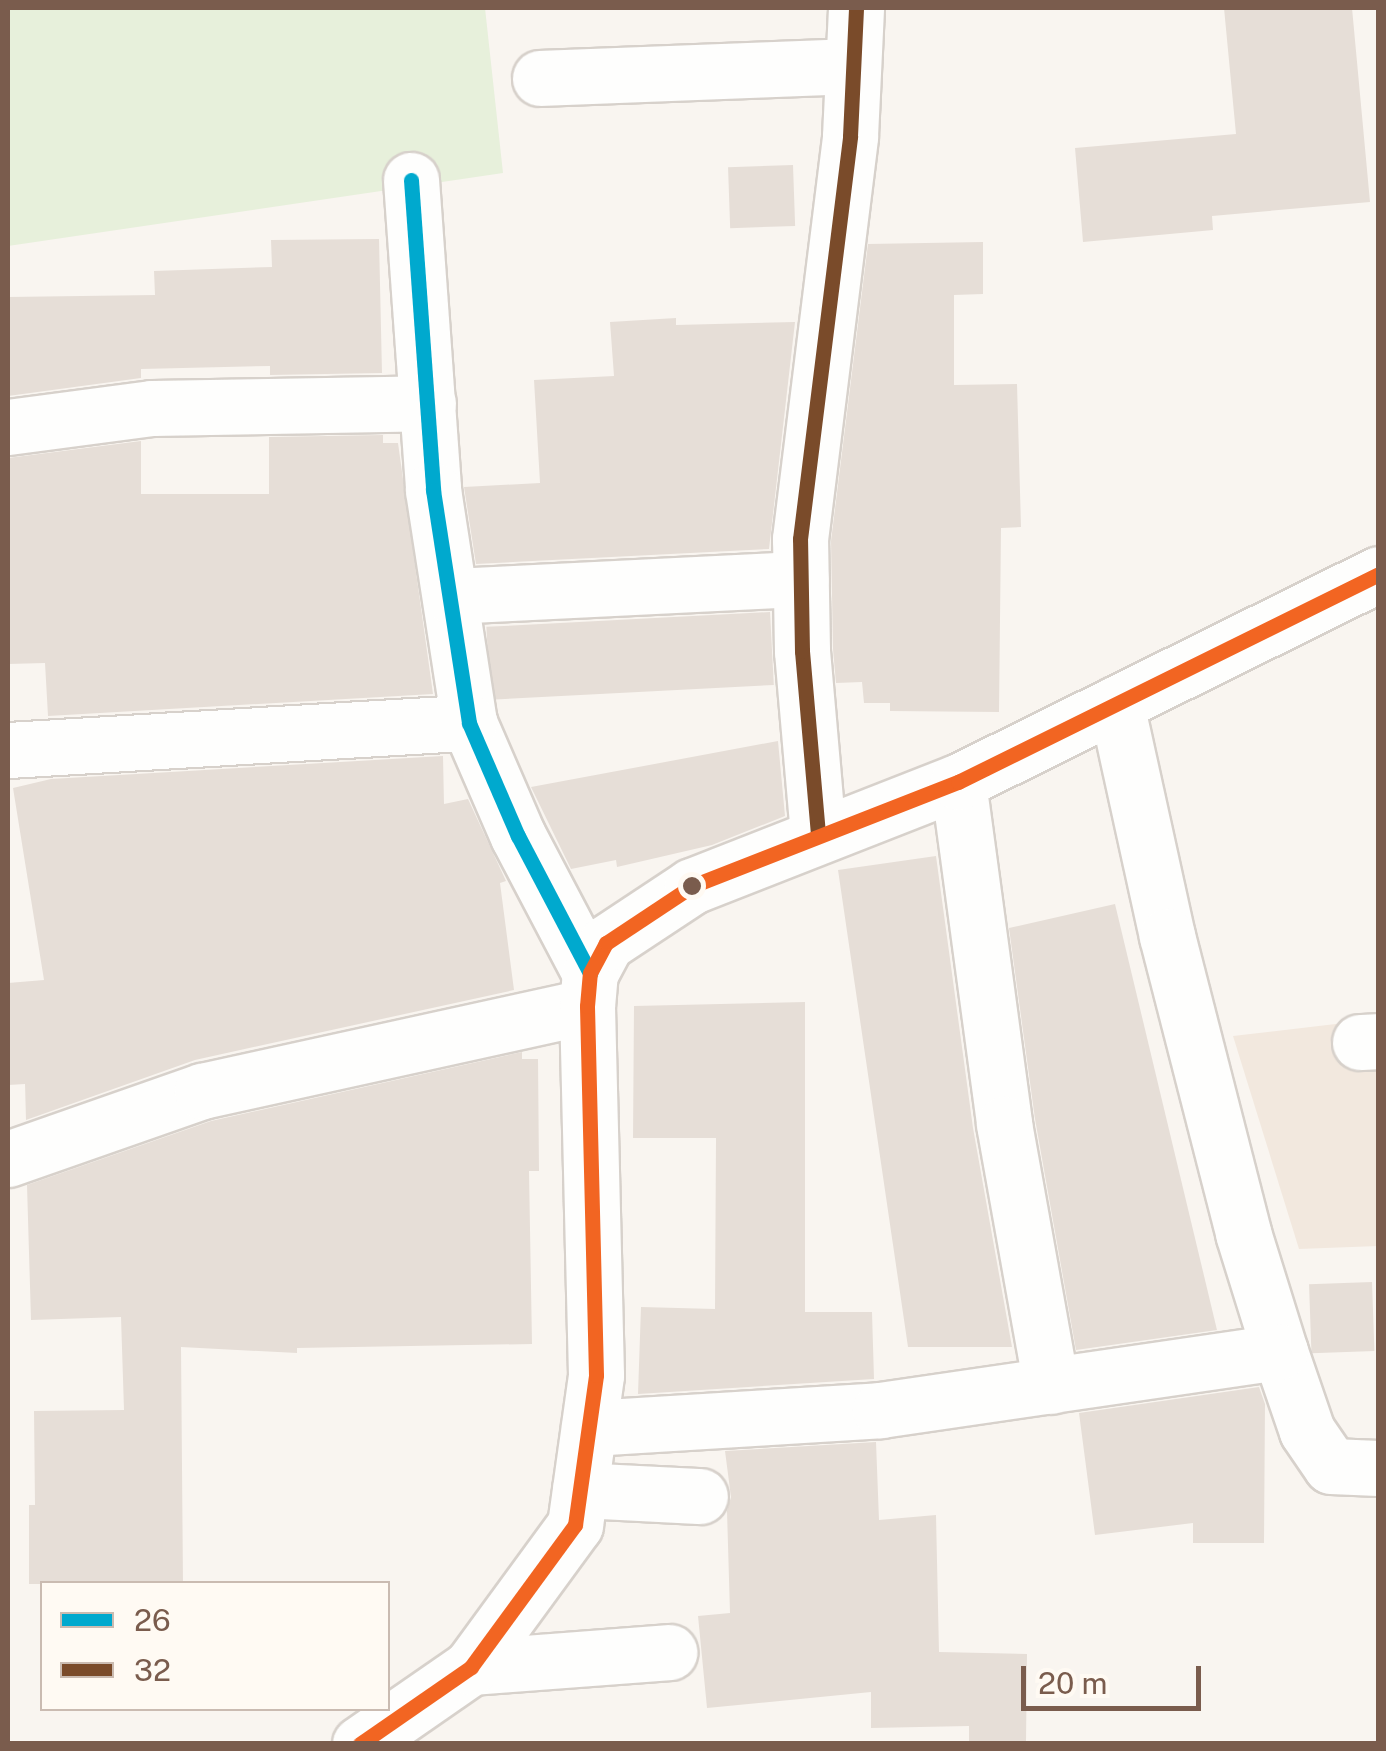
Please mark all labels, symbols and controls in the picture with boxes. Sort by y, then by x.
unlabelled marker [682,876,702,896]
legend [40,1581,390,1711]
text: 26 [134,1602,171,1638]
scale bar [1026,1646,1206,1708]
text: 32 [134,1652,171,1688]
text: 20 m [1038,1665,1107,1701]

